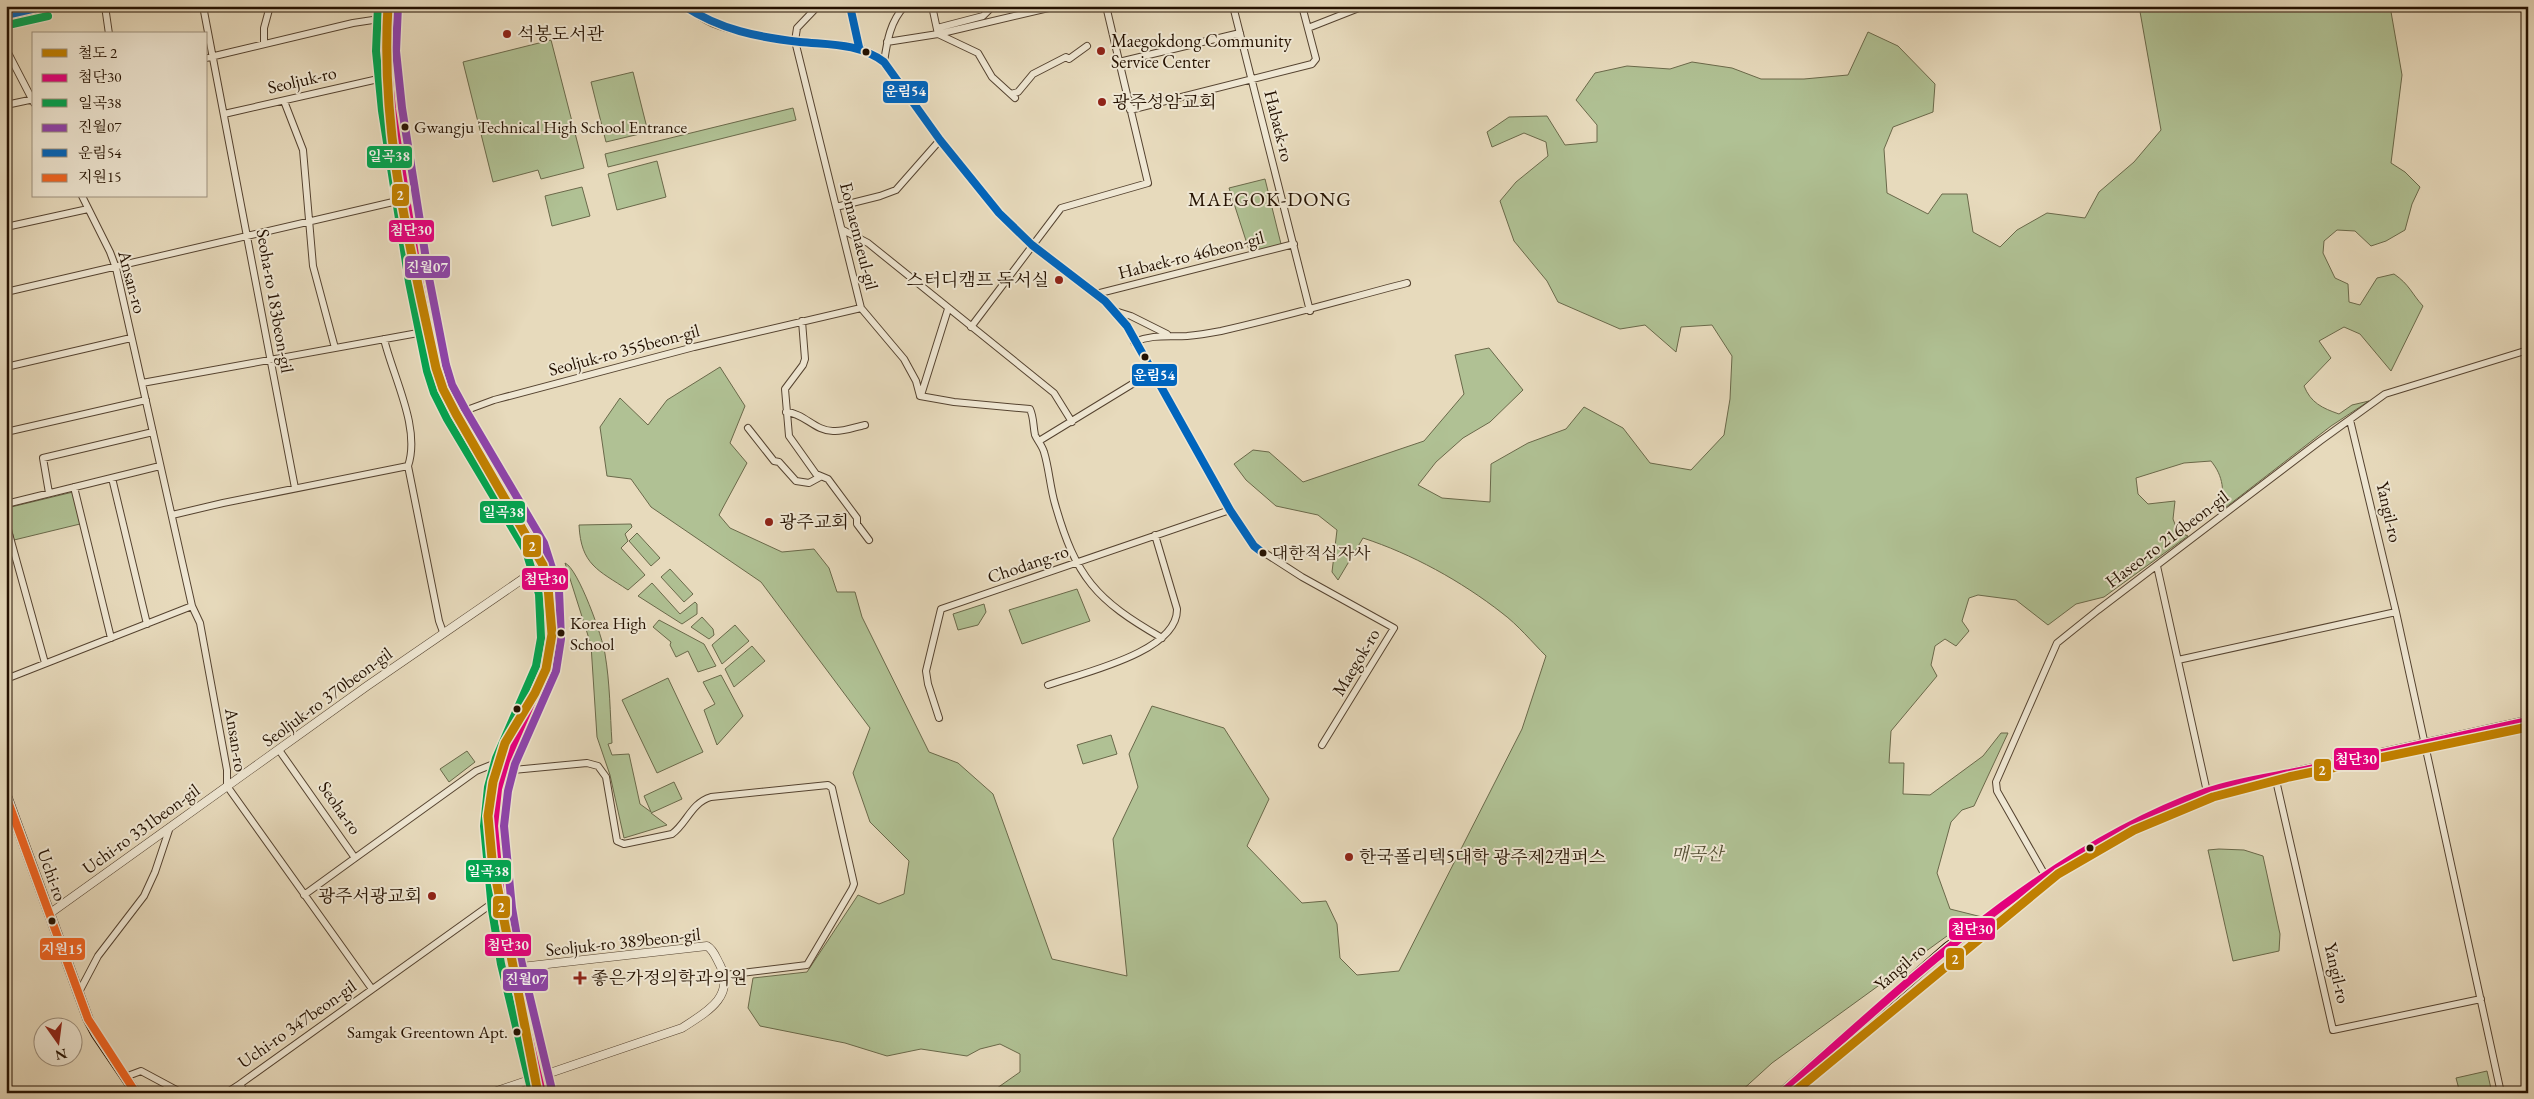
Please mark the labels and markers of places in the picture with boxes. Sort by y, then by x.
place label: 석봉도서관 [517,22,605,45]
marker: 석봉도서관 [501,28,513,40]
place label: Maegokdong Community Service Center [1111,29,1292,73]
marker: Maegokdong Community Service Center [1095,45,1107,57]
unlabelled marker [861,47,871,57]
place label: 광주성암교회 [1112,90,1216,113]
marker: 광주성암교회 [1096,96,1108,108]
place label: Gwangju Technical High School Entrance [414,116,687,138]
marker: Gwangju Technical High School Entrance [400,122,410,132]
place label: 스터디캠프 독서실 [906,268,1049,291]
marker: 스터디캠프 독서실 [1053,274,1065,286]
unlabelled marker [1140,352,1150,362]
place label: 광주교회 [779,510,849,533]
marker: 광주교회 [763,516,775,528]
place label: 대한적십자사 [1272,542,1371,564]
marker: 대한적십자사 [1258,548,1268,558]
place label: Korea High School [570,612,647,655]
marker: Korea High School [556,628,566,638]
unlabelled marker [512,704,522,714]
unlabelled marker [2085,843,2095,853]
place label: 한국폴리텍5대학 광주제2캠퍼스 [1359,845,1607,868]
marker: 한국폴리텍5대학 광주제2캠퍼스 [1343,851,1355,863]
place label: 광주서광교회 [318,884,422,907]
marker: 광주서광교회 [426,890,438,902]
unlabelled marker [47,916,57,926]
place label: 좋은가정의학과의원 [591,966,748,989]
marker: 좋은가정의학과의원 [573,971,587,985]
place label: Samgak Greentown Apt. [347,1021,508,1043]
marker: Samgak Greentown Apt. [512,1027,522,1037]

